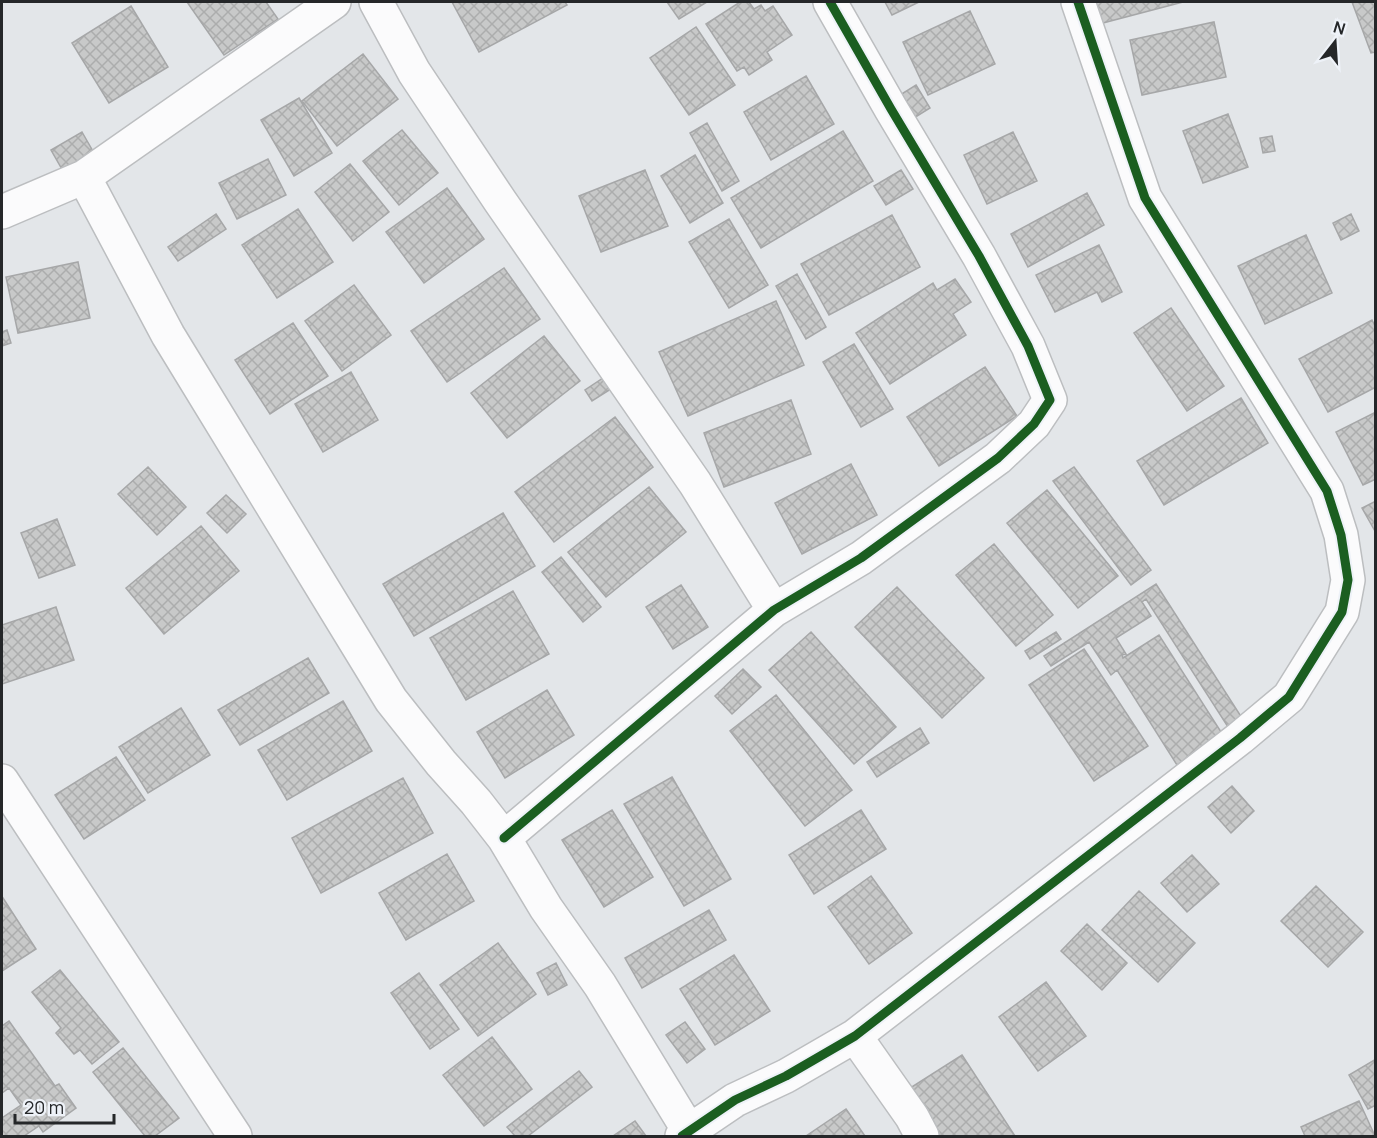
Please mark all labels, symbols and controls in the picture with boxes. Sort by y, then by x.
north arrow [1305,12,1365,72]
text: N [1331,15,1348,40]
scale bar [15,1087,114,1125]
text: 20 m [24,1095,64,1119]

